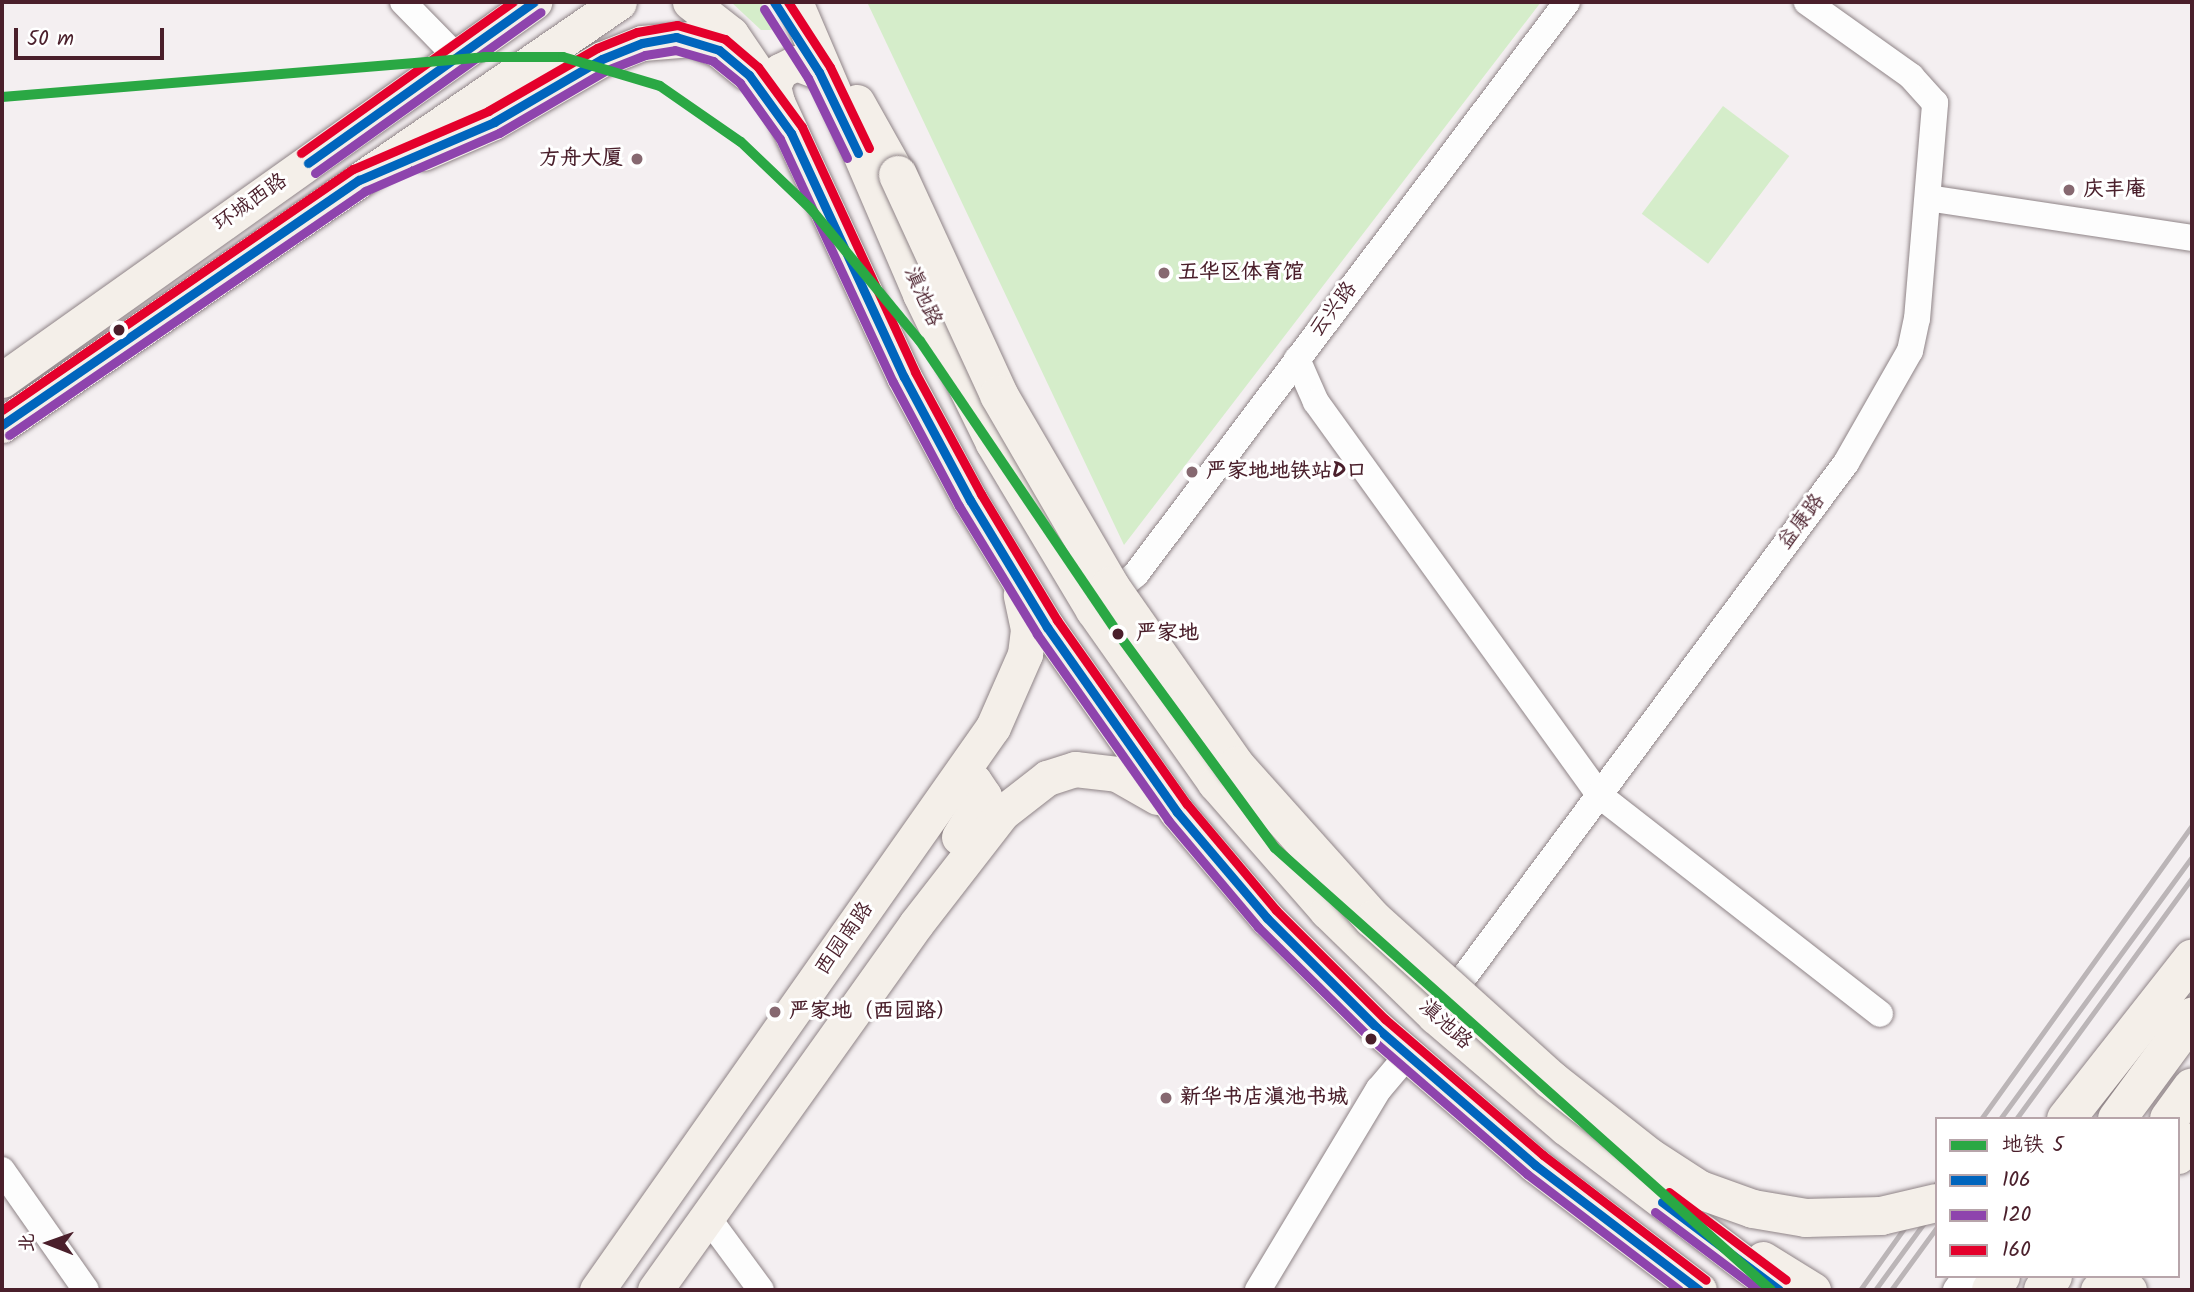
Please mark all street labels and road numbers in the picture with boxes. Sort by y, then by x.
street label: 环城西路 [209,169,293,237]
street label: 滇池路 [898,263,946,331]
street label: 云兴路 [1305,277,1363,343]
street label: 益康路 [1773,489,1831,555]
street label: 西园南路 [811,897,879,981]
street label: 滇池路 [1413,995,1477,1055]

